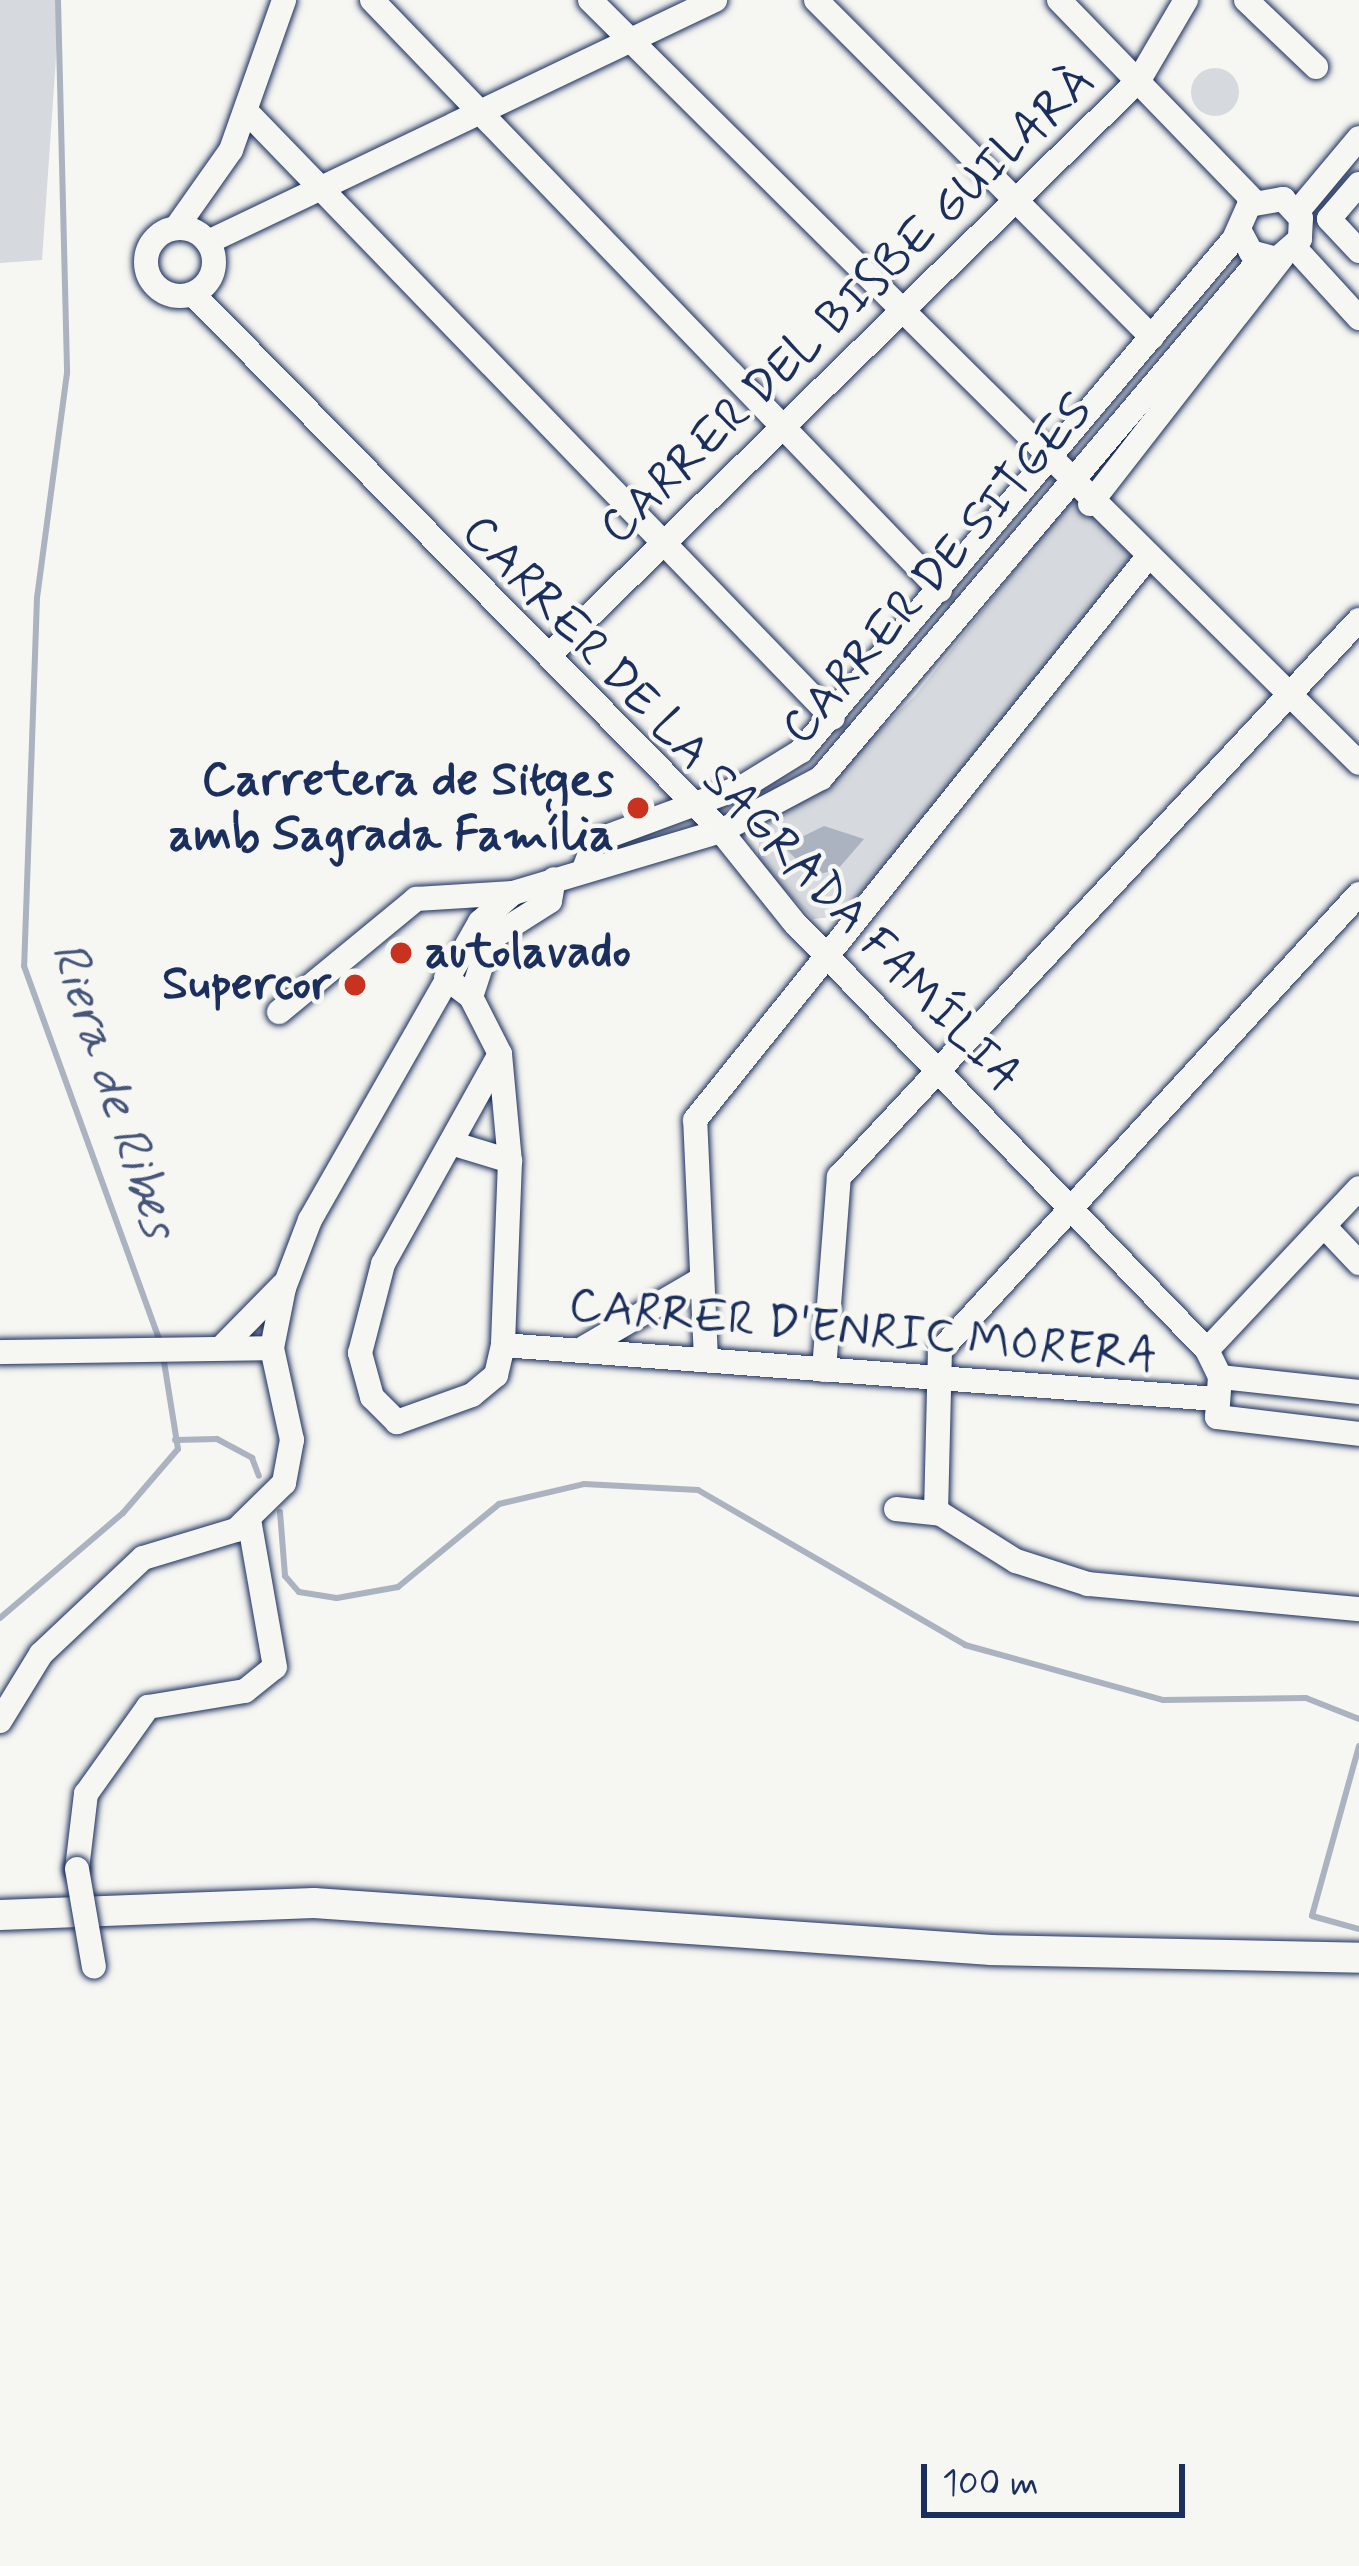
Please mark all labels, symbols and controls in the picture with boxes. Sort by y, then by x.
street label: CARRER DEL BISBE GUILARÀ [587,52,1109,558]
street label: CARRER DE SITGES [768,380,1108,760]
street label: CARRER DE LA SAGRADA FAMÍLIA [446,500,1036,1108]
place label: Carretera de Sitges amb Sagrada Família [168,751,614,864]
marker: Carretera de Sitges amb Sagrada Família [625,795,651,821]
place label: autolavado [425,924,631,982]
water label: Riera de Ribes [36,936,188,1244]
marker: autolavado [388,940,414,966]
place label: Supercor [162,956,331,1014]
marker: Supercor [342,972,368,998]
street label: CARRER D'ENRIC MORERA [560,1276,1166,1386]
scale bar [927,2440,1191,2514]
text: 100 m [942,2461,1039,2508]

